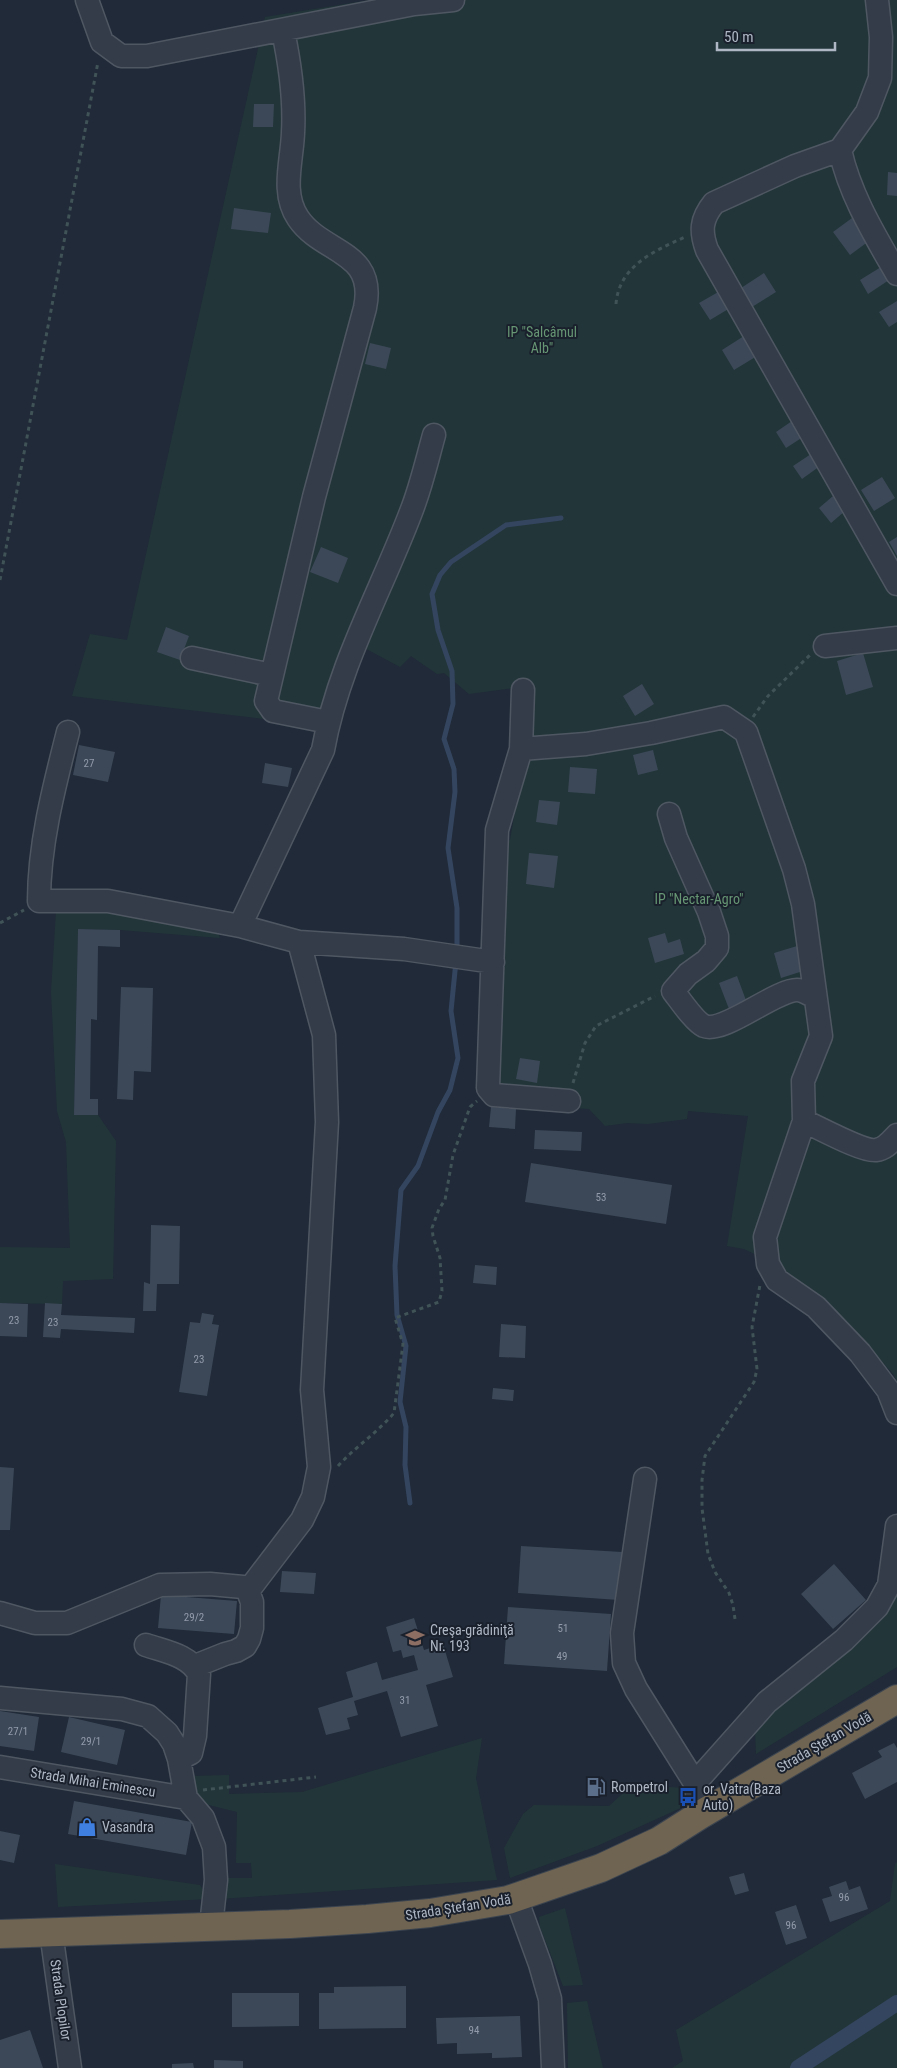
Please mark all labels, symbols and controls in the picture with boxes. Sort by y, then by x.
scale bar [717,20,834,52]
text: 50 m [724,28,754,46]
park label: IP "Salcâmul Alb" [507,324,577,356]
house number: 27 [84,757,94,770]
park label: IP "Nectar-Agro" [655,891,743,907]
house number: 53 [596,1191,606,1204]
house number: 23 [9,1314,19,1327]
house number: 23 [48,1316,58,1329]
house number: 23 [194,1353,204,1366]
house number: 29/2 [184,1611,204,1624]
place label: Creşa-grădiniţă Nr. 193 [430,1622,514,1654]
house number: 51 [558,1622,568,1635]
school or university icon: Creşa-grădiniţă Nr. 193 [404,1627,426,1649]
house number: 49 [557,1650,567,1663]
house number: 31 [400,1694,410,1707]
street label: Strada Ștefan Vodă [774,1709,875,1776]
house number: 27/1 [8,1725,28,1738]
house number: 29/1 [81,1735,101,1748]
street label: Strada Mihai Eminescu [29,1764,157,1800]
fuel station icon: Rompetrol [585,1776,607,1798]
place label: Rompetrol [611,1779,668,1795]
place label: or. Vatra(Baza Auto) [703,1781,781,1814]
bus stop icon: or. Vatra(Baza Auto) [677,1786,699,1808]
shop icon: Vasandra [76,1816,98,1838]
place label: Vasandra [102,1819,154,1835]
street label: Strada Ștefan Vodă [404,1891,512,1924]
house number: 96 [839,1891,849,1904]
house number: 96 [786,1919,796,1932]
street label: Strada Plopilor [47,1958,75,2042]
house number: 94 [469,2024,480,2037]

